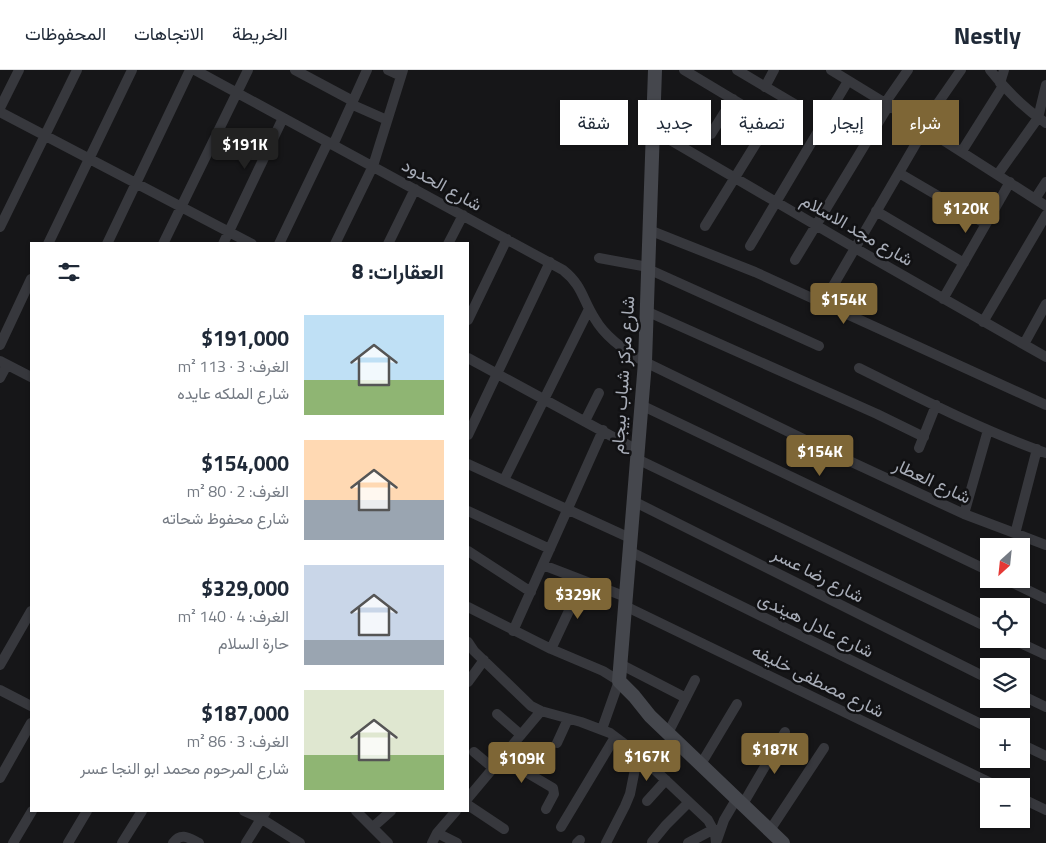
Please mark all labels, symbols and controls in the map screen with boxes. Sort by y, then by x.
text: Nestly [954,17,1021,53]
text: المحفوظات [25,20,106,47]
text: الاتجاهات [134,20,204,47]
text: الخريطة [232,20,288,47]
chip: شقة [560,100,628,145]
chip: جديد [638,100,711,145]
chip: تصفية [721,100,803,145]
chip: إيجار [813,100,882,145]
chip: شراء [892,100,959,145]
pin: $191K [210,128,280,170]
text: $191K [222,132,268,156]
street label: شارع الحدود [397,151,487,218]
street label: شارع مجد الاسلام [796,186,918,273]
pin: $120K [931,191,1001,234]
text: $120K [943,196,989,220]
text: العقارات: 8 [352,255,444,287]
icon: filters [55,258,83,286]
pin: $154K [809,282,879,325]
text: $154K [821,287,867,311]
street label: شارع مركز شباب بيجام [604,295,641,455]
text: $191,000 [201,322,289,354]
icon: home [344,335,404,395]
text: الغرف: 3 · 113 m² [178,354,289,378]
text: شارع الملكه عايده [177,381,289,405]
pin: $154K [785,434,855,477]
text: $154K [797,439,843,463]
text: $154,000 [201,447,289,479]
street label: شارع العطار [888,450,975,510]
icon: home [344,460,404,520]
text: الغرف: 2 · 80 m² [187,479,289,503]
text: شارع محفوظ شحاته [162,506,289,530]
north arrow [980,538,1030,588]
map controls [980,538,1030,828]
street label: شارع رضا عسر [767,539,869,609]
text: $329,000 [201,572,289,604]
pin: $329K [543,578,613,620]
text: $329K [555,582,601,606]
icon: home [344,585,404,645]
street label: شارع عادل هيندى [754,585,879,664]
button: locate [980,598,1030,648]
text: الغرف: 4 · 140 m² [178,604,289,628]
text: حارة السلام [218,631,289,655]
street label: شارع مصطفى خليفه [747,637,889,724]
button: layers [980,658,1030,708]
text: $187,000 [201,697,289,729]
icon: home [344,710,404,770]
button: + [980,718,1030,768]
text: الغرف: 3 · 86 m² [187,729,289,753]
pin: $187K [740,732,810,775]
text: $187K [752,737,798,761]
pin: $167K [612,740,682,782]
pin: $109K [487,742,557,784]
text: $167K [624,744,670,768]
text: $109K [499,746,545,770]
text: شارع المرحوم محمد ابو النجا عسر [80,756,289,780]
button: − [980,778,1030,828]

